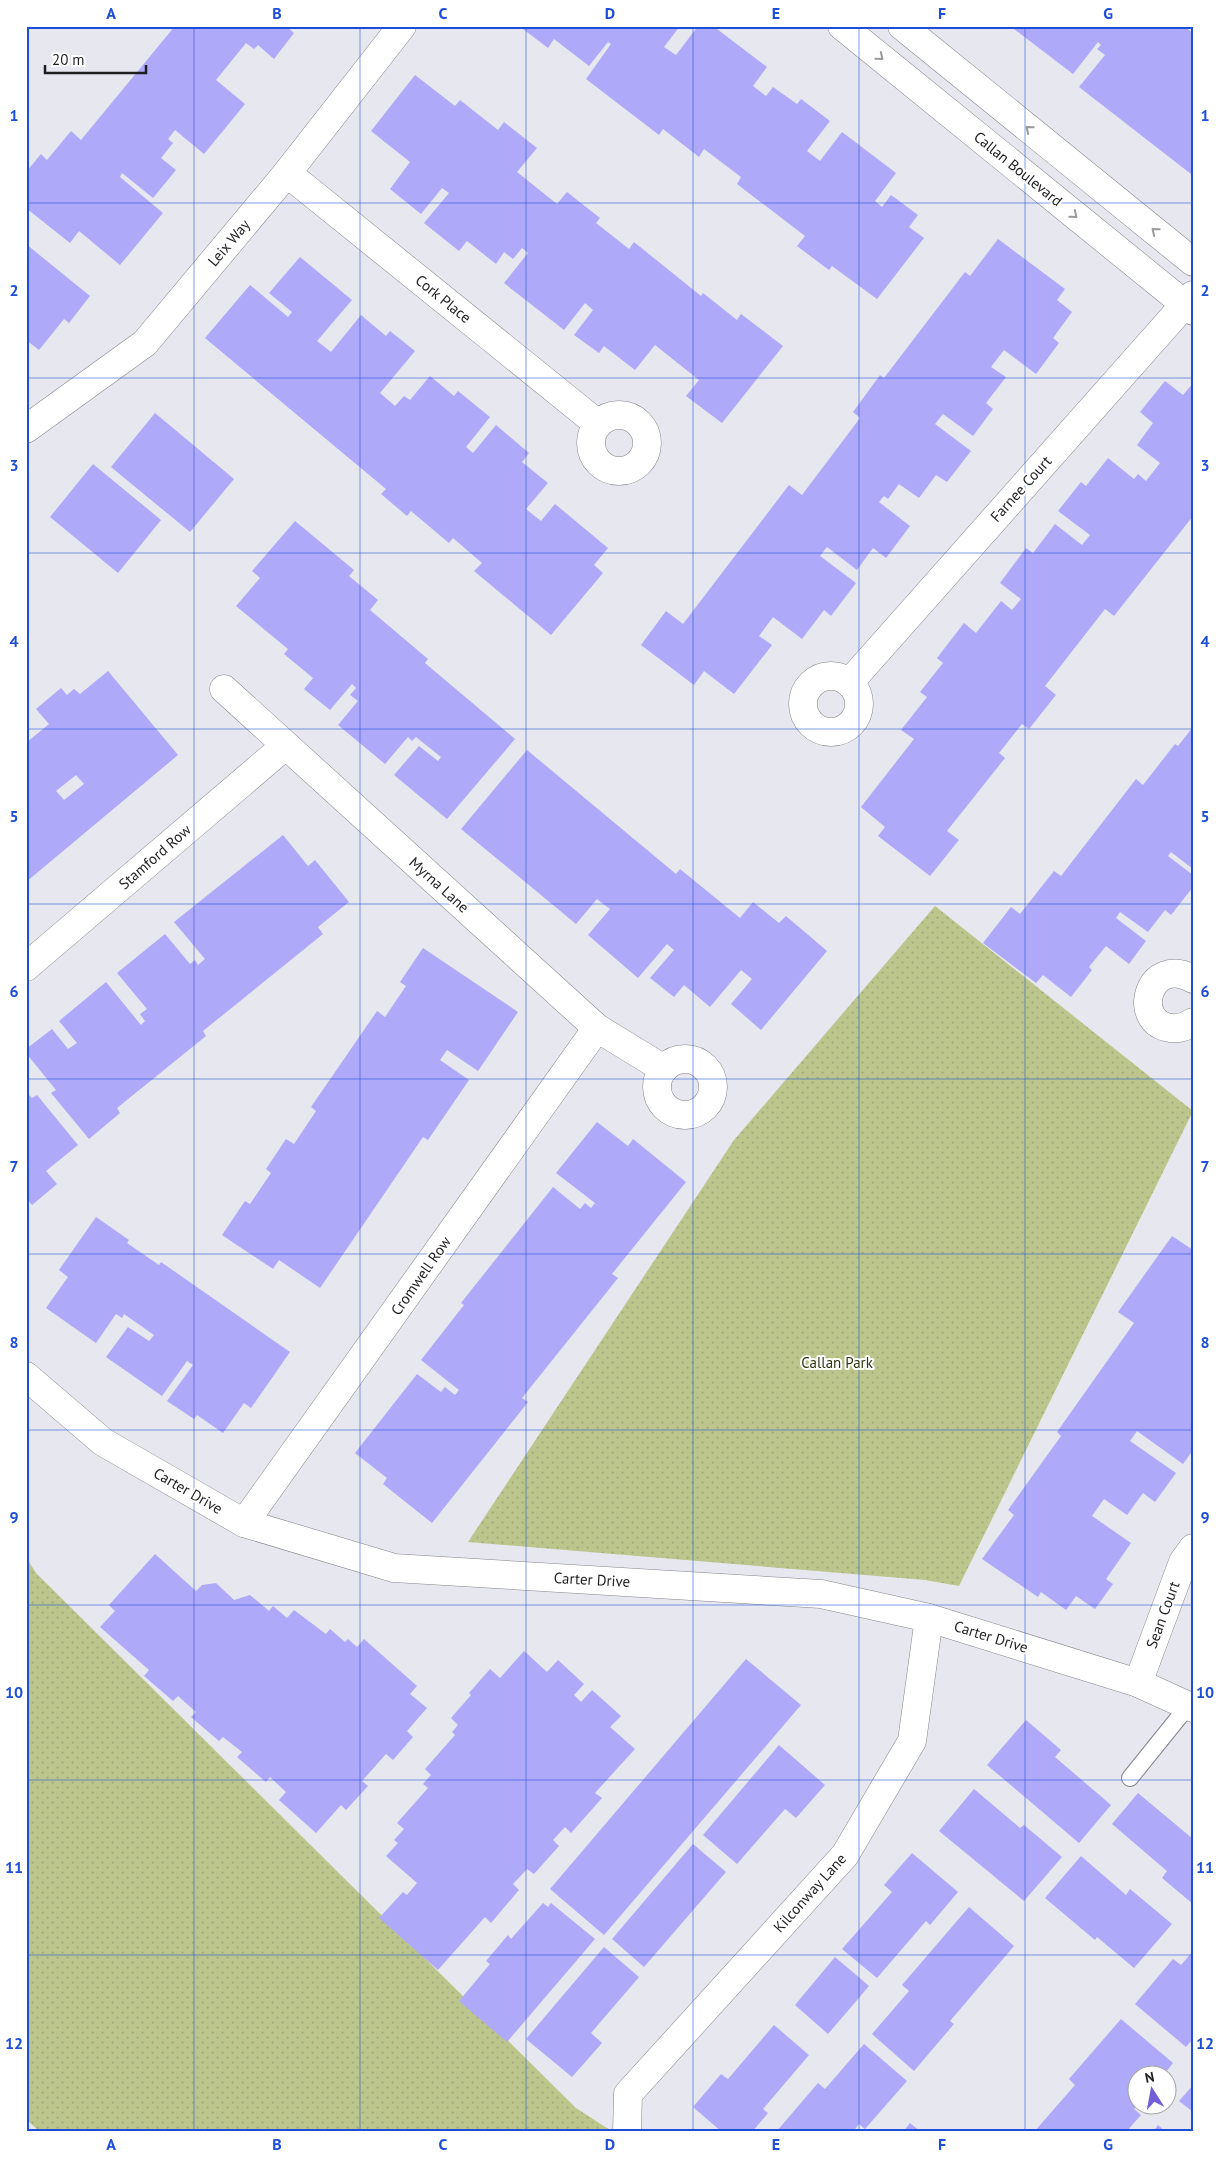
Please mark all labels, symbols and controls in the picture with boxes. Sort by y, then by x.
text: A [106,3,116,23]
text: B [272,3,282,23]
text: C [439,3,448,23]
text: D [605,3,615,23]
text: E [772,3,780,23]
text: F [938,3,946,23]
text: G [1103,3,1113,23]
scale bar [45,42,146,74]
text: 20 m [52,50,85,69]
one-way arrow [874,51,883,60]
text: 1 [9,105,19,125]
text: 1 [1200,105,1210,125]
one-way arrow [1025,125,1034,134]
street label: Callan Boulevard [970,127,1066,210]
one-way arrow [1068,209,1077,217]
street label: Leix Way [203,215,254,270]
one-way arrow [1152,228,1161,236]
street label: Cork Place [412,270,475,327]
text: 2 [9,280,19,300]
text: 2 [1200,280,1210,300]
street label: Farnee Court [986,452,1055,526]
text: 3 [9,455,19,475]
text: 3 [1200,455,1210,475]
text: 4 [9,631,19,651]
text: 4 [1200,631,1210,651]
text: 5 [9,806,19,826]
text: 5 [1200,806,1210,826]
street label: Stamford Row [115,820,195,893]
street label: Myrna Lane [405,853,473,917]
text: 6 [9,981,19,1001]
text: 6 [1200,981,1210,1001]
text: 7 [9,1156,19,1176]
text: 7 [1200,1156,1210,1176]
street label: Cromwell Row [386,1233,455,1319]
text: 8 [9,1332,19,1352]
text: 8 [1200,1332,1210,1352]
park label: Callan Park [801,1353,874,1372]
street label: Carter Drive [150,1463,226,1518]
text: 9 [9,1507,19,1527]
text: 9 [1200,1507,1210,1527]
street label: Carter Drive [553,1568,631,1591]
street label: Sean Court [1142,1579,1183,1651]
street label: Carter Drive [952,1616,1031,1657]
text: 10 [5,1682,23,1702]
text: 10 [1196,1682,1214,1702]
street label: Kilconway Lane [769,1849,850,1936]
text: 11 [5,1857,23,1877]
text: 11 [1196,1857,1214,1877]
text: 12 [5,2033,23,2053]
text: 12 [1196,2033,1214,2053]
north arrow [1126,2066,1176,2116]
text: N [1143,2068,1156,2087]
text: A [106,2134,116,2154]
text: B [272,2134,282,2154]
text: C [439,2134,448,2154]
text: D [605,2134,615,2154]
text: E [772,2134,780,2154]
text: F [938,2134,946,2154]
text: G [1103,2134,1113,2154]

